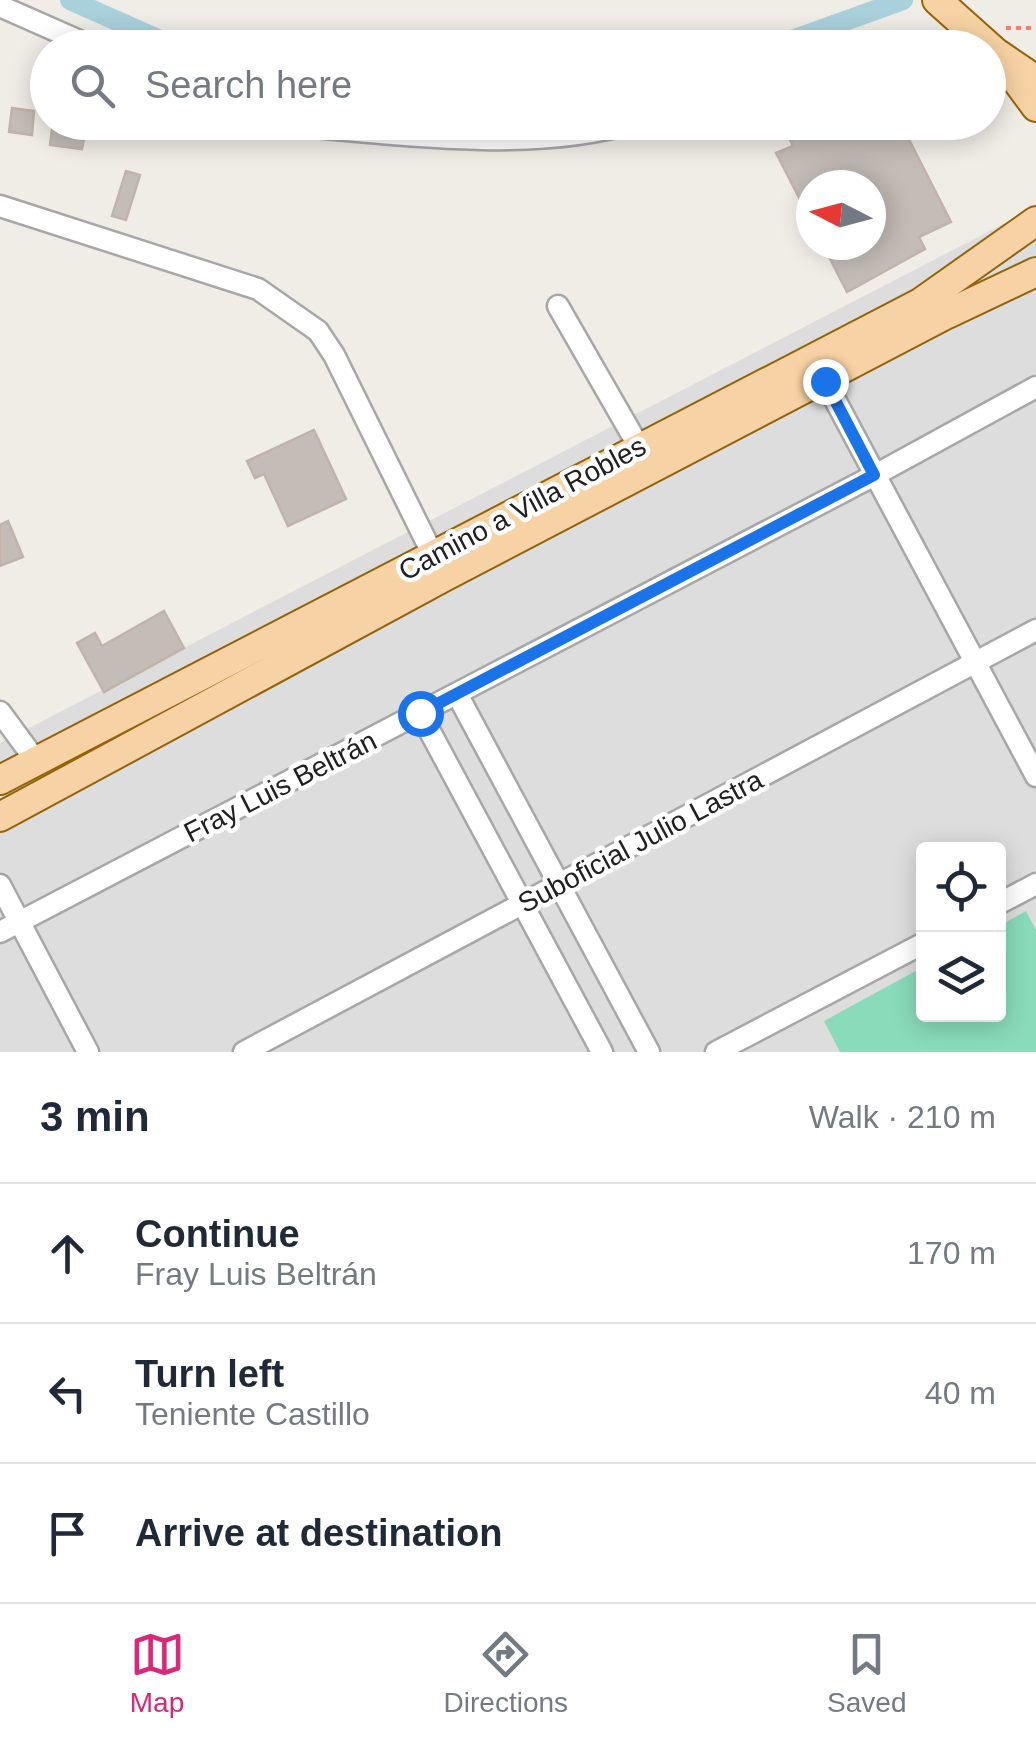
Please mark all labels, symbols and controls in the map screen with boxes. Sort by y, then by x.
search box [30,30,1006,140]
icon: search [65,58,120,113]
text: Search here [145,64,352,106]
north arrow [796,170,886,260]
route end [803,359,849,405]
street label: Camino a Villa Robles [394,430,651,587]
route start [398,691,444,737]
street label: Fray Luis Beltrán [179,725,382,848]
street label: Suboficial Julio Lastra [513,764,768,919]
map controls [916,842,1006,1022]
button: locate [916,842,1006,932]
button: layers [916,932,1006,1022]
text: 3 min [40,1093,150,1140]
text: Walk · 210 m [809,1099,996,1135]
text: Continue [135,1213,300,1255]
icon: ahead [40,1226,95,1281]
text: 170 m [907,1235,996,1271]
text: Fray Luis Beltrán [135,1256,377,1292]
text: Turn left [135,1353,284,1395]
icon: left [40,1366,95,1421]
text: 40 m [925,1375,996,1411]
text: Teniente Castillo [135,1396,370,1432]
icon: arrive [40,1506,95,1561]
text: Arrive at destination [135,1512,502,1554]
tab: Map [130,1627,185,1719]
tab: Directions [444,1627,568,1719]
tab: Saved [827,1627,906,1719]

